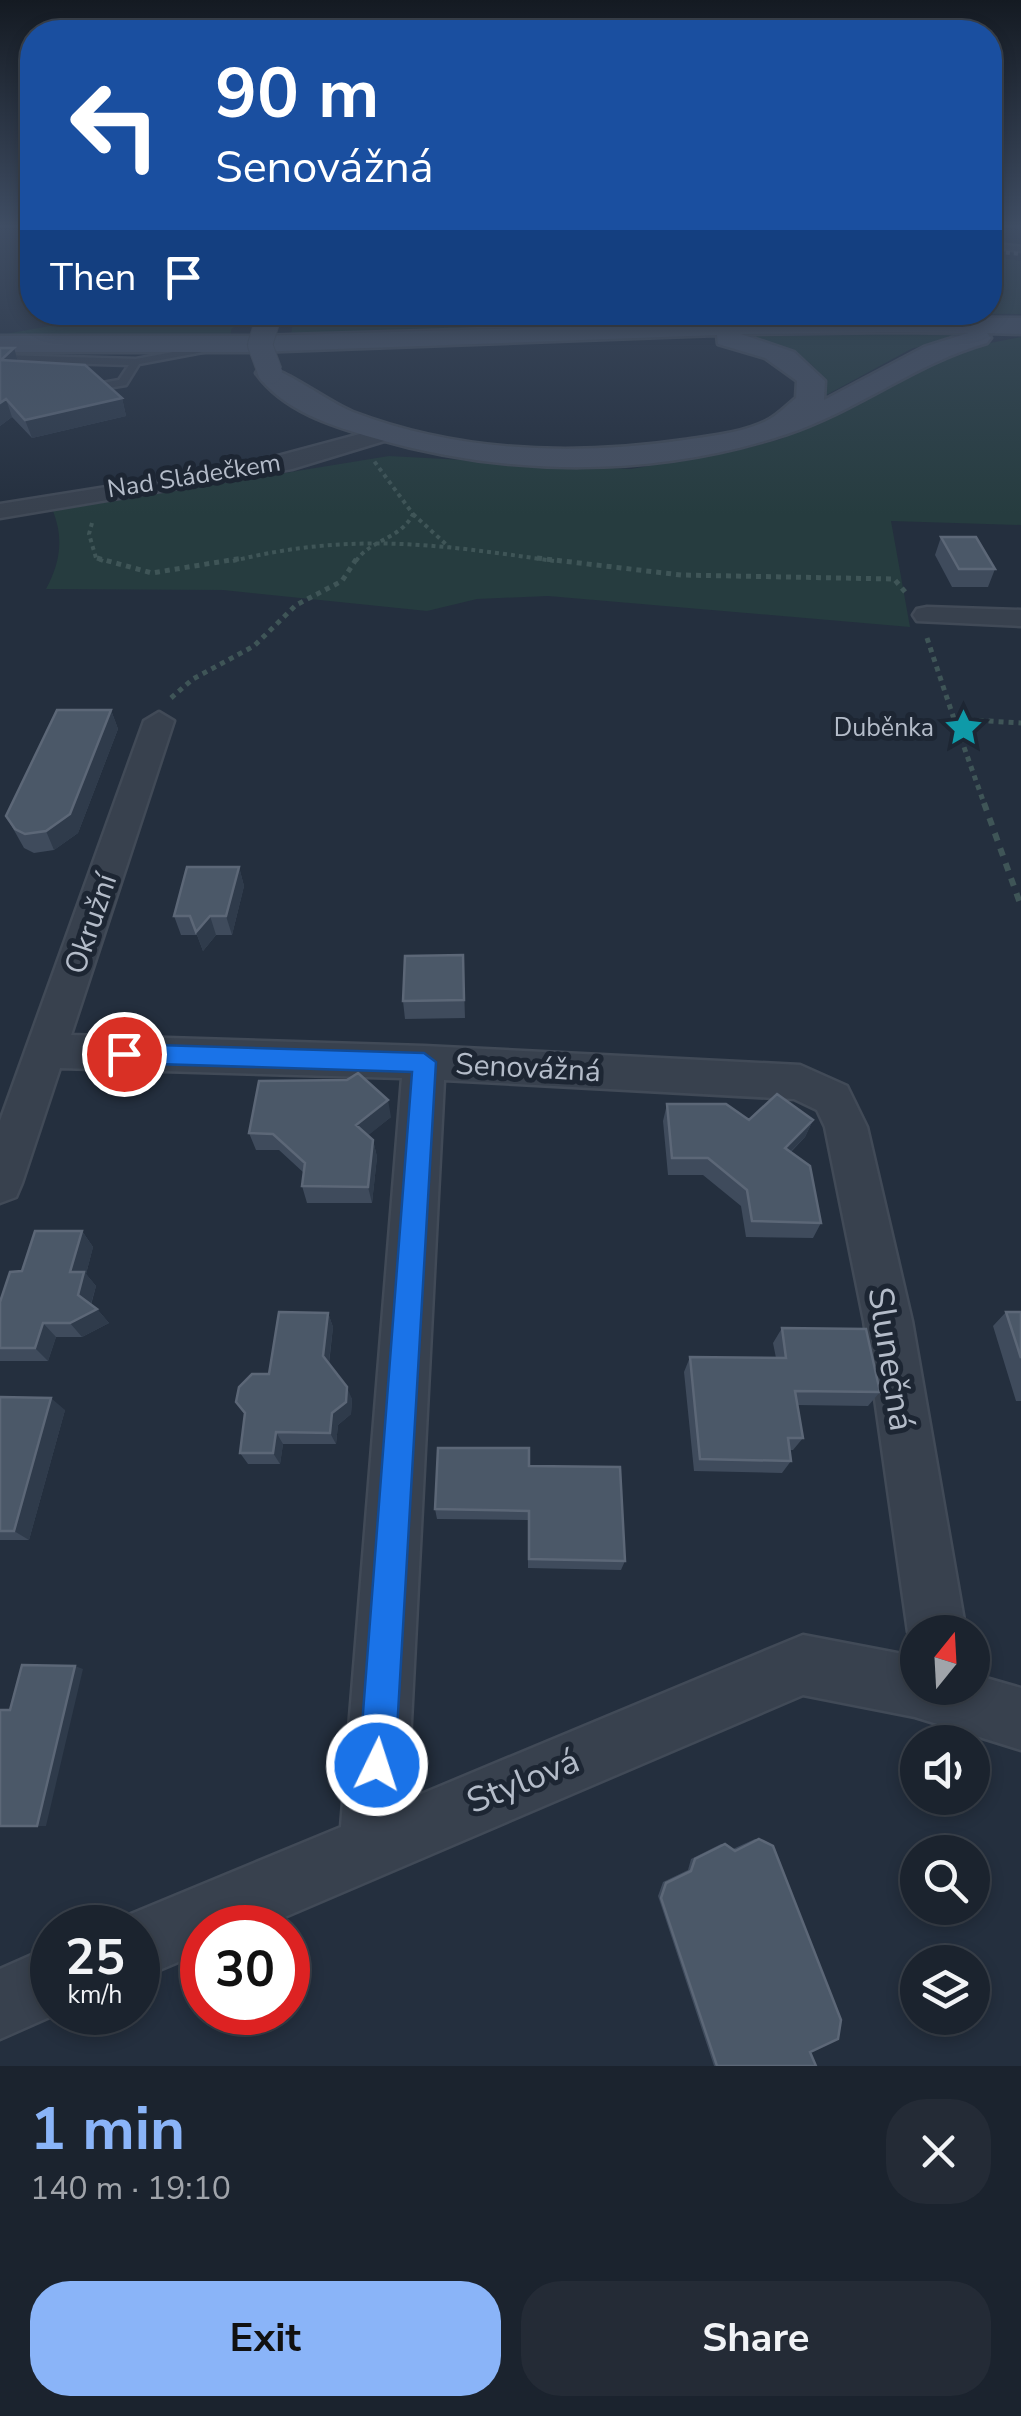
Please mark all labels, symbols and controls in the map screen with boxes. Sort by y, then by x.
text: 90 m [215,46,379,142]
icon: left [50,60,180,190]
text: Senovážná [215,137,434,198]
icon: arrive [156,250,211,305]
text: Then [50,252,136,303]
street label: Nad Sládečkem [105,446,283,506]
place icon: Duběnka [943,707,985,749]
place label: Duběnka [834,711,934,745]
street label: Okružní [55,866,128,980]
pin [82,1012,167,1097]
icon: arrive [97,1027,152,1082]
street label: Senovážná [454,1044,602,1092]
street label: Slunečná [856,1284,926,1434]
north arrow [900,1615,990,1705]
map controls [900,1615,990,2035]
position arrow [325,1713,429,1817]
button: sound [900,1725,990,1815]
street label: Stylová [460,1737,586,1825]
button: search [900,1835,990,1925]
speed limit sign: 30 [180,1905,310,2035]
text: 25 [65,1923,125,1992]
button: layers [900,1945,990,2035]
text: km/h [67,1978,123,2012]
text: 1 min [30,2088,185,2170]
button: close [886,2099,991,2204]
text: 140 m · 19:10 [30,2167,231,2210]
button: Exit [30,2281,501,2396]
button: Share [521,2281,991,2396]

